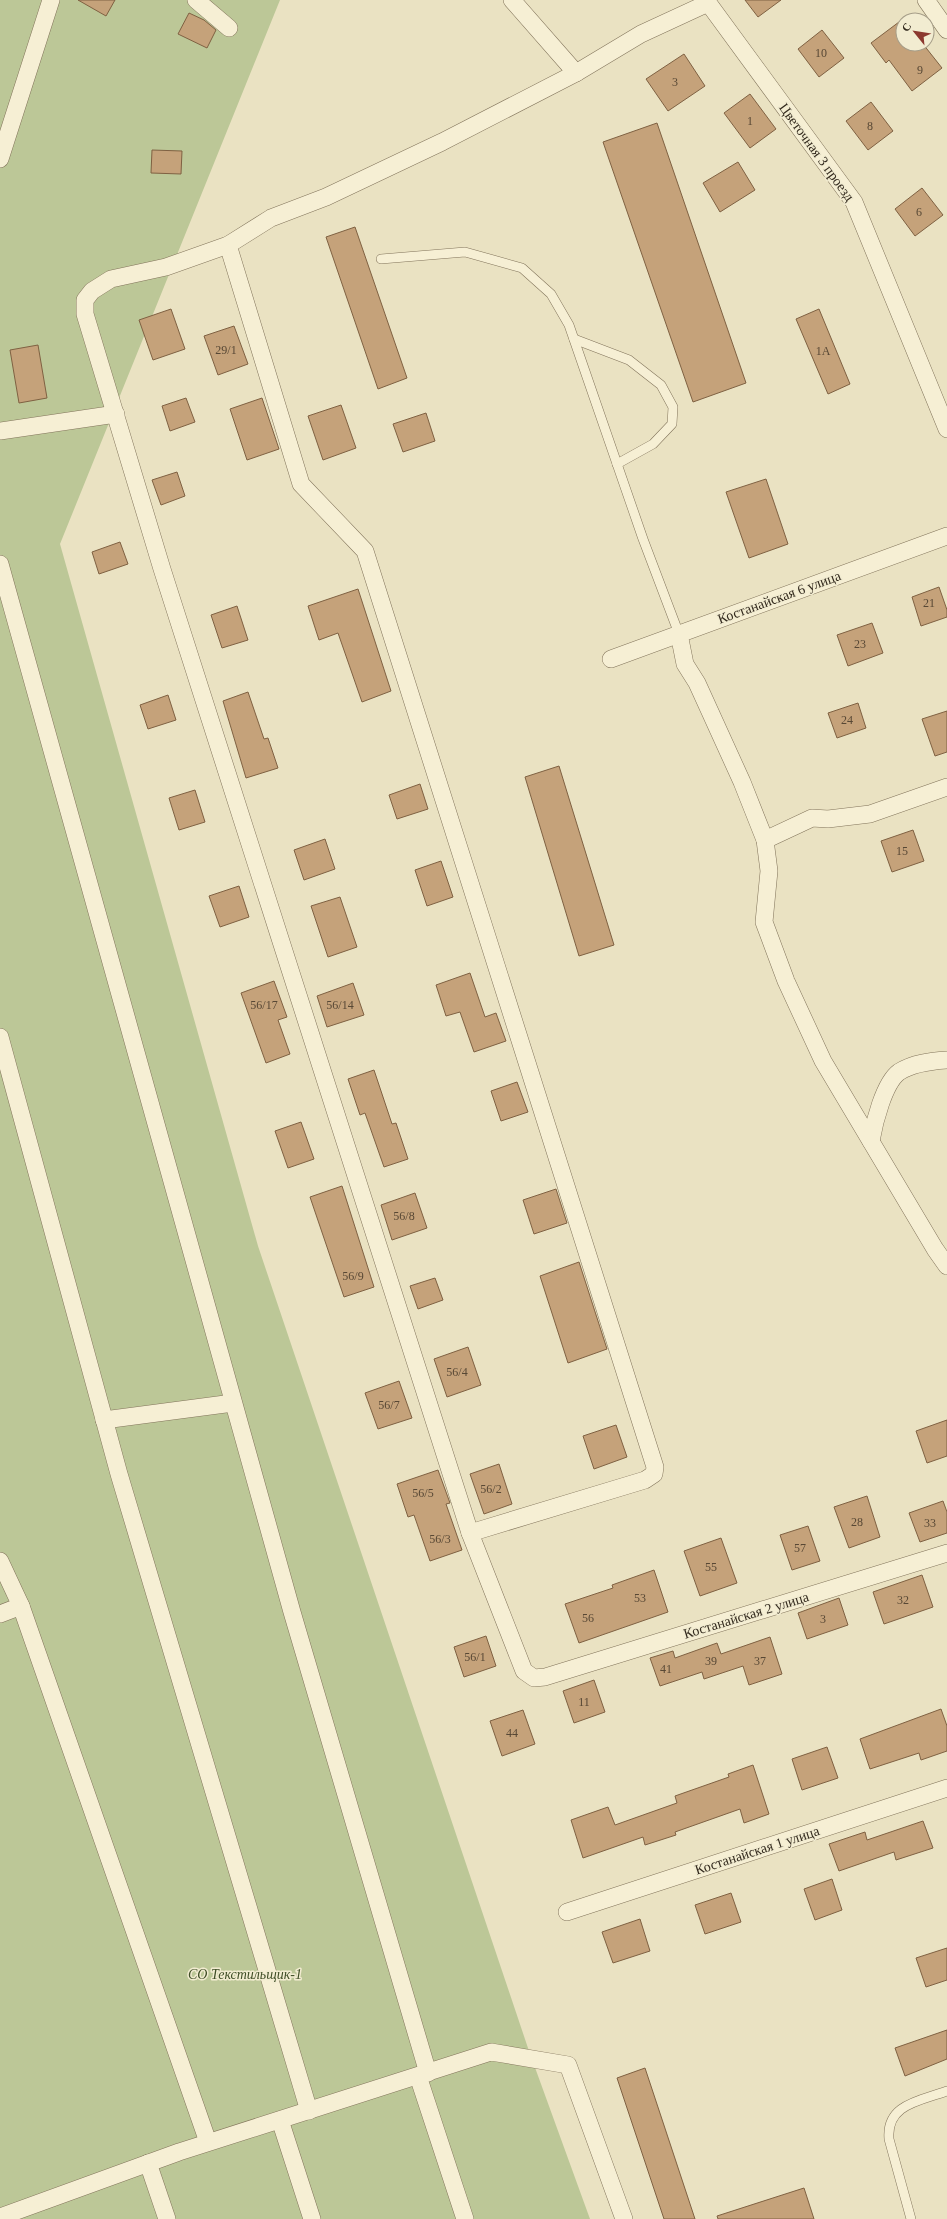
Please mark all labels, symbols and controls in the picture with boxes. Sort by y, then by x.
north arrow [895,12,935,52]
text: С [899,21,914,33]
house number: 10 [815,46,827,60]
house number: 9 [917,63,923,77]
house number: 3 [672,75,678,89]
street label: Цветочная 3 проезд [776,101,857,204]
house number: 1 [747,114,753,128]
house number: 8 [867,119,873,133]
house number: 6 [916,205,922,219]
house number: 29/1 [215,343,237,357]
house number: 1А [816,344,831,358]
street label: Костанайская 6 улица [716,568,844,627]
house number: 21 [923,596,935,610]
house number: 23 [854,637,866,651]
house number: 24 [841,713,853,727]
house number: 15 [896,844,908,858]
house number: 56/17 [250,998,278,1012]
house number: 56/14 [326,998,354,1012]
house number: 56/8 [393,1209,415,1223]
house number: 56/9 [342,1269,364,1283]
house number: 56/4 [446,1365,468,1379]
house number: 56/7 [378,1398,400,1412]
house number: 56/2 [480,1482,502,1496]
house number: 56/5 [412,1486,434,1500]
house number: 28 [851,1515,863,1529]
house number: 33 [924,1516,936,1530]
house number: 56/3 [429,1532,451,1546]
house number: 57 [794,1541,806,1555]
house number: 55 [705,1560,717,1574]
street label: Костанайская 2 улица [682,1589,811,1642]
house number: 53 [634,1591,646,1605]
house number: 32 [897,1593,909,1607]
house number: 56 [582,1611,594,1625]
house number: 3 [820,1612,826,1626]
house number: 56/1 [464,1650,486,1664]
house number: 39 [705,1654,717,1668]
house number: 37 [754,1654,766,1668]
house number: 41 [660,1662,672,1676]
house number: 11 [578,1695,590,1709]
house number: 44 [506,1726,518,1740]
street label: Костанайская 1 улица [693,1823,822,1878]
park label: СО Текстильщик-1 [188,1967,302,1982]

